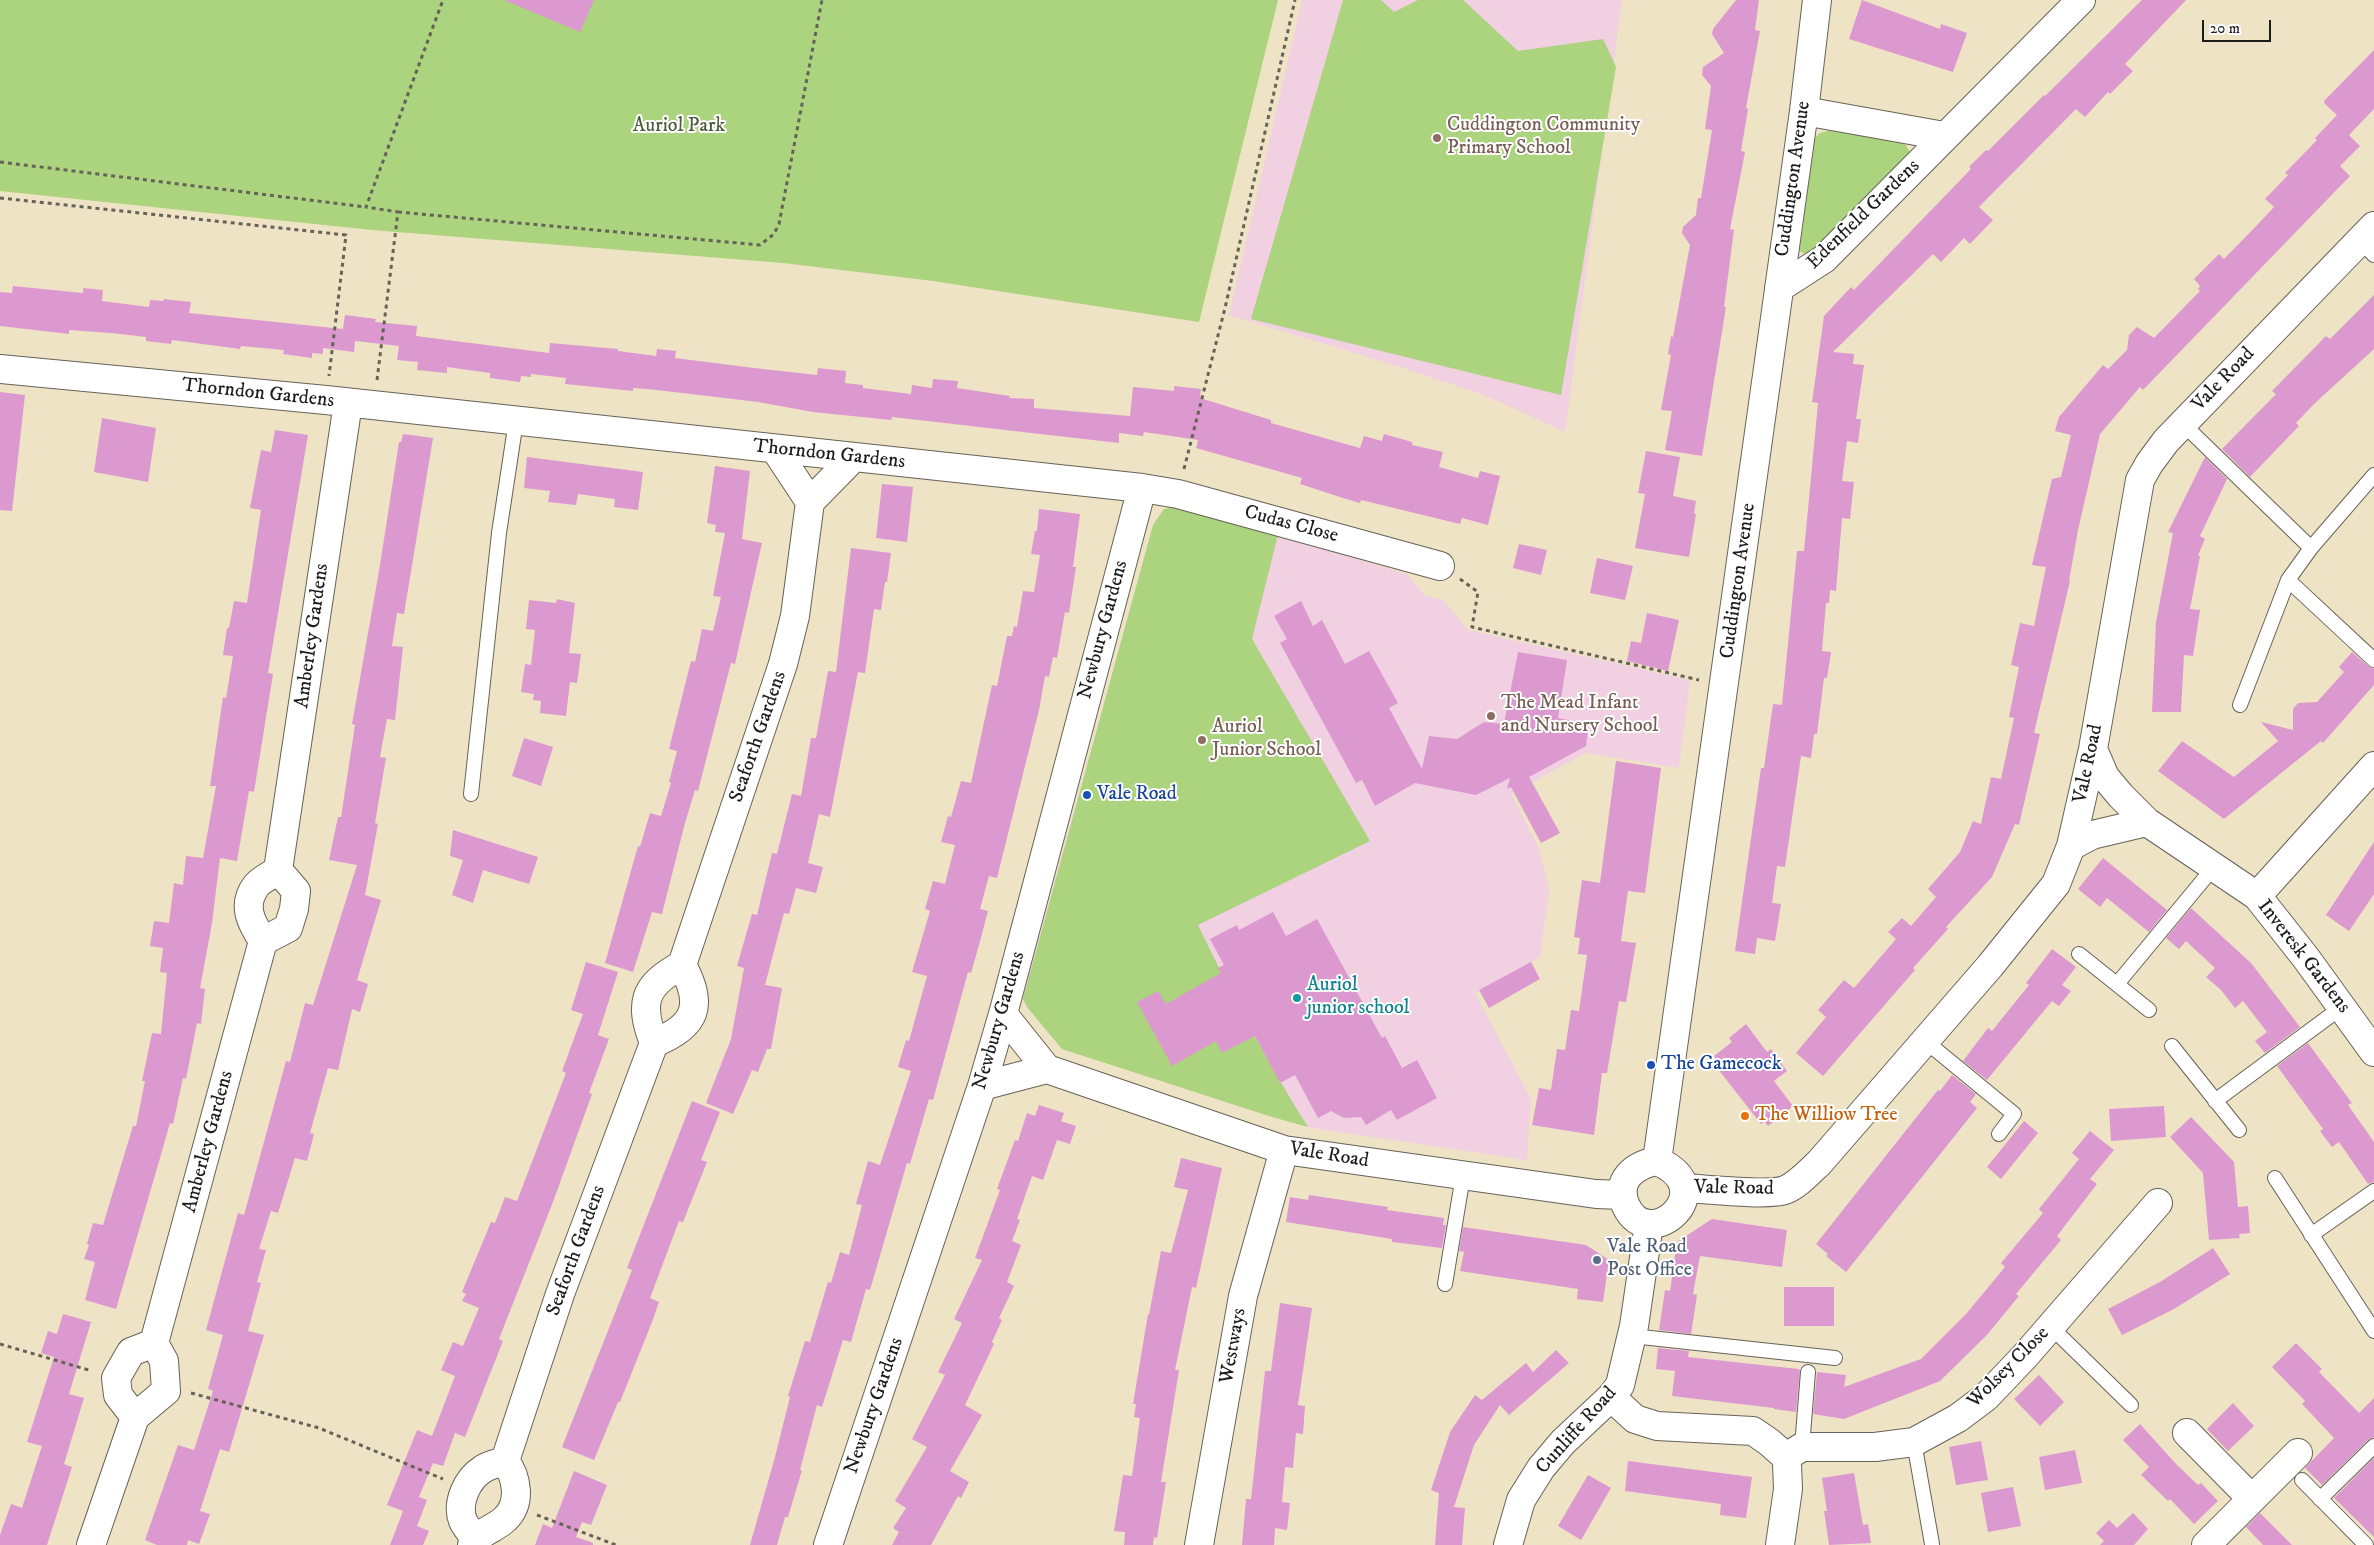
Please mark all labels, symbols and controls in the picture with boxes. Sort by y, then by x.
scale bar [2204,10,2273,42]
text: 20 m [2210,19,2240,38]
street label: Cuddington Avenue [1771,100,1817,258]
place label: Cuddington Community Primary School [1447,114,1640,161]
park label: Auriol Park [633,115,725,139]
marker: Cuddington Community Primary School [1431,132,1443,144]
street label: Edenfield Gardens [1802,155,1926,275]
street label: Vale Road [2188,343,2260,417]
street label: Thorndon Gardens [181,374,335,414]
street label: Thorndon Gardens [752,435,906,475]
street label: Cudas Close [1241,501,1341,549]
street label: Cuddington Avenue [1716,502,1762,660]
street label: Newbury Gardens [1074,558,1134,702]
street label: Amberley Gardens [291,562,335,710]
street label: Seaforth Gardens [725,668,793,806]
place label: The Mead Infant and Nursery School [1501,692,1658,739]
marker: The Mead Infant and Nursery School [1485,710,1497,722]
place label: Auriol Junior School [1212,716,1321,763]
street label: Vale Road [2069,722,2109,806]
marker: Auriol Junior School [1196,734,1208,746]
place label: Vale Road [1097,783,1177,807]
marker: Vale Road [1081,789,1093,801]
street label: Inveresk Gardens [2251,895,2355,1019]
street label: Newbury Gardens [969,949,1031,1093]
place label: Auriol junior school [1307,974,1410,1021]
marker: Auriol junior school [1291,992,1303,1004]
place label: The Gamecock [1661,1053,1782,1077]
marker: The Gamecock [1645,1059,1657,1071]
street label: Amberley Gardens [179,1068,239,1216]
place label: The Williow Tree [1755,1104,1898,1128]
marker: The Williow Tree [1739,1110,1751,1122]
street label: Vale Road [1288,1138,1370,1174]
street label: Vale Road [1694,1176,1774,1202]
street label: Seaforth Gardens [542,1182,612,1320]
place label: Vale Road Post Office [1607,1236,1692,1283]
marker: Vale Road Post Office [1591,1254,1603,1266]
street label: Westways [1216,1306,1252,1386]
street label: Wolsey Close [1963,1322,2055,1414]
street label: Newbury Gardens [840,1335,910,1477]
street label: Cunliffe Road [1531,1382,1623,1480]

